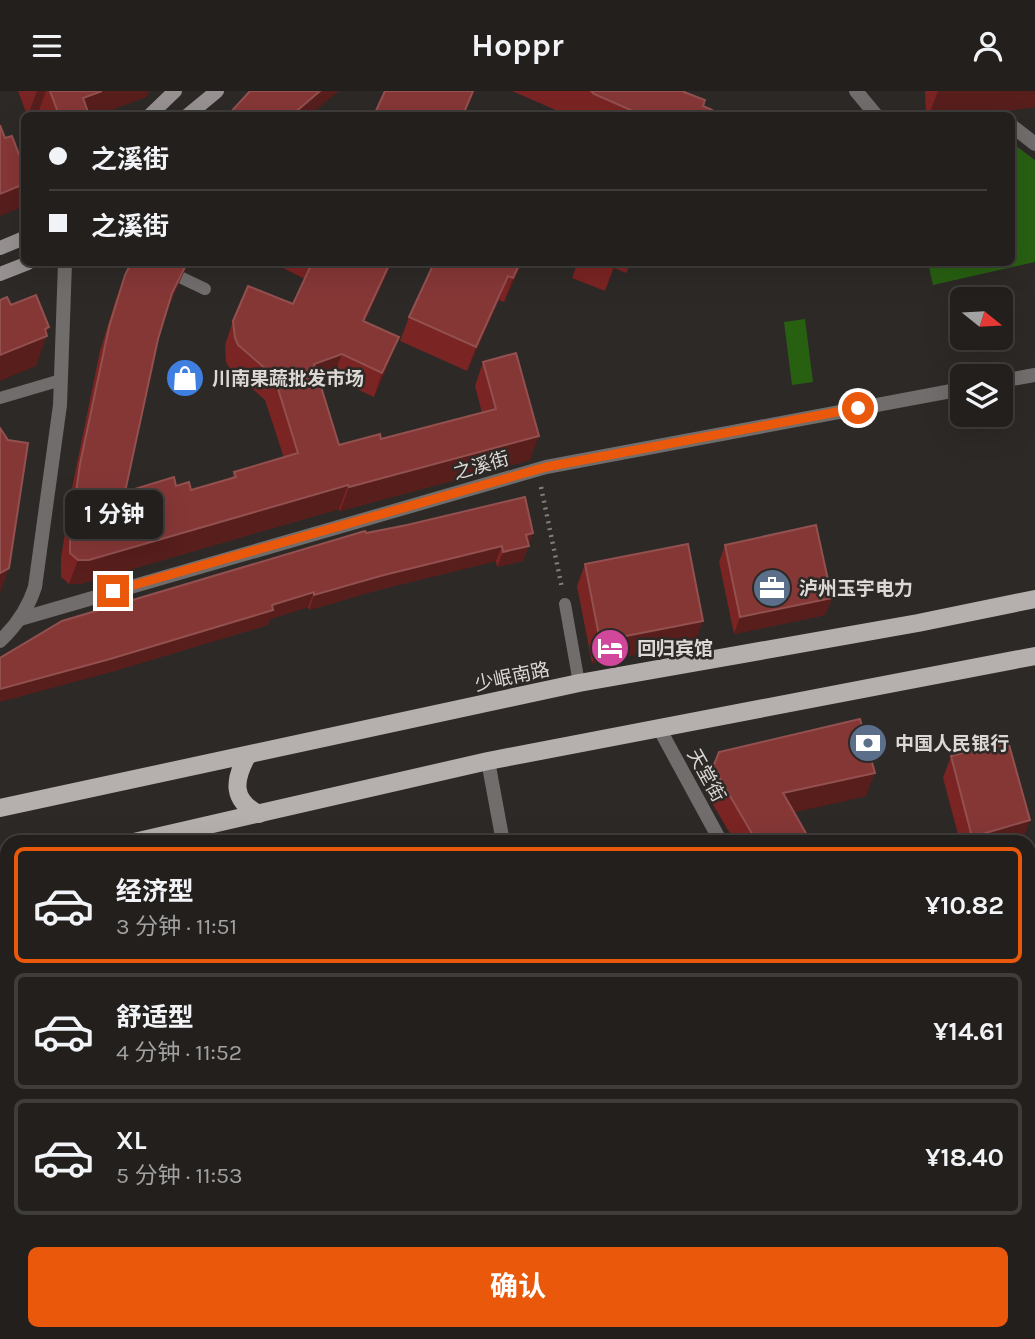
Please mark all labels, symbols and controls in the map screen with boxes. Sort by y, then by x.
icon: menu [28,27,66,65]
text: Hoppr [471,27,564,64]
icon: person [969,27,1007,65]
text: 之溪街 [91,144,169,175]
text: 之溪街 [91,211,169,242]
north arrow [950,287,1013,350]
map controls [950,287,1013,427]
shop icon: 川南果蔬批发市场 [164,357,206,399]
button: layers [950,364,1013,427]
place label: 川南果蔬批发市场 [212,368,364,390]
route start [842,392,874,424]
street label: 之溪街 [451,448,512,484]
callout: 1 分钟 [64,489,162,539]
text: 1 分钟 [84,501,144,528]
office icon: 泸州玉宇电力 [751,567,793,609]
route end [97,575,129,607]
place label: 泸州玉宇电力 [799,578,913,600]
hotel icon: 回归宾馆 [589,627,631,669]
place label: 回归宾馆 [637,638,713,660]
street label: 少岷南路 [473,658,552,696]
bank icon: 中国人民银行 [847,722,889,764]
place label: 中国人民银行 [895,733,1009,755]
street label: 天堂街 [683,745,730,806]
icon: car [32,874,95,937]
text: 经济型 [116,876,194,907]
text: ¥10.82 [925,890,1004,921]
text: 3 分钟 · 11:51 [116,913,237,940]
icon: car [32,1000,95,1063]
text: 舒适型 [116,1002,194,1033]
text: ¥14.61 [933,1016,1004,1047]
text: 4 分钟 · 11:52 [116,1039,242,1066]
text: XL [116,1125,147,1156]
icon: car [32,1126,95,1189]
text: ¥18.40 [925,1142,1004,1173]
text: 5 分钟 · 11:53 [116,1162,243,1189]
button: 确认 [28,1247,1008,1327]

